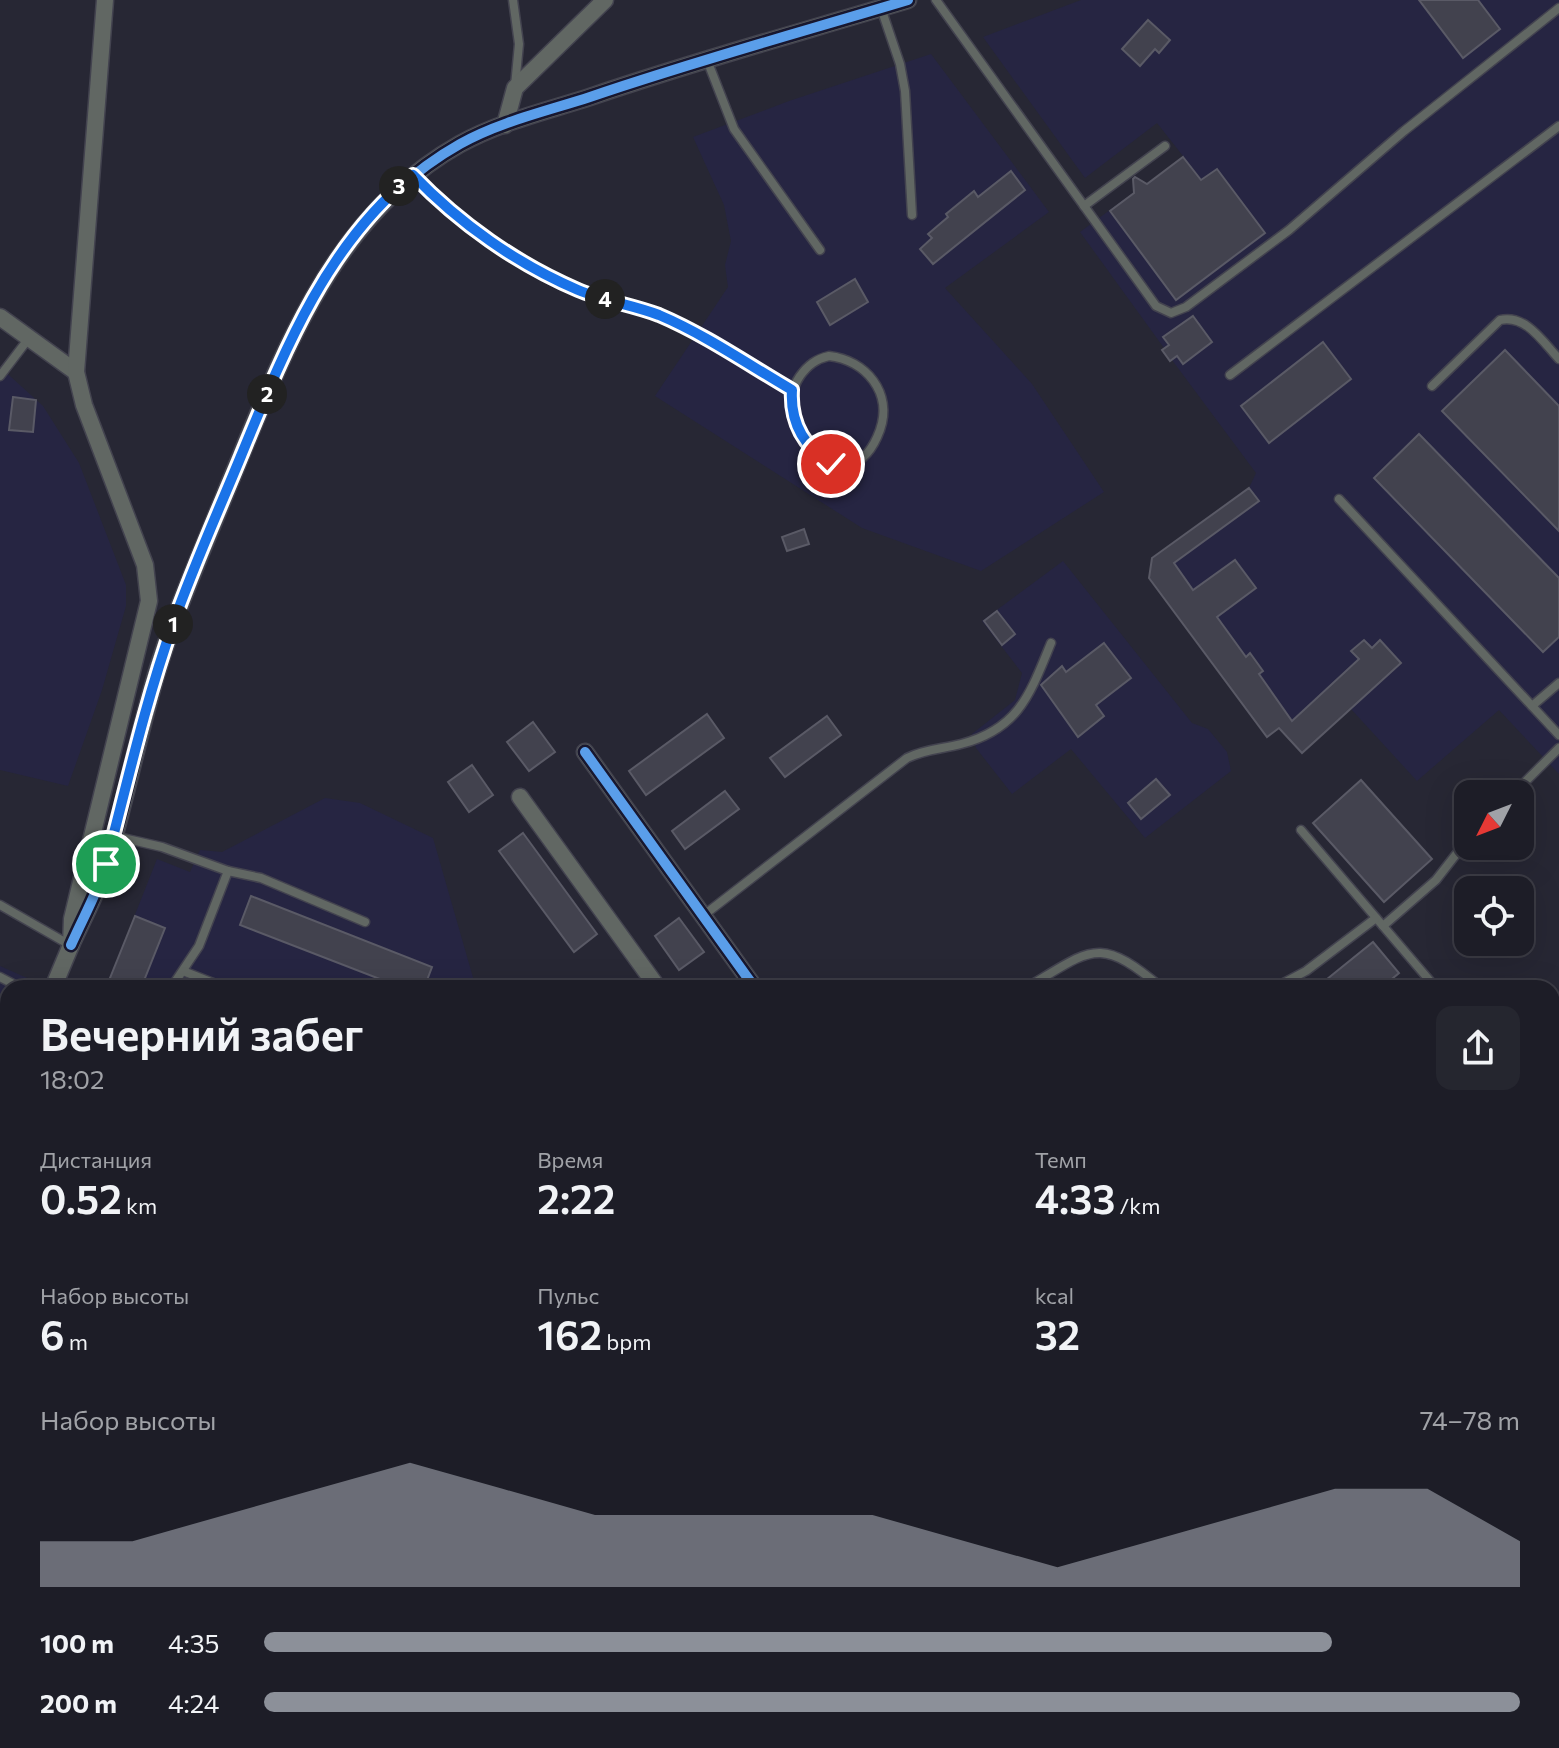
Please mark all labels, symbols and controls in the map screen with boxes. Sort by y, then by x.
pin: 3 [379,166,419,206]
text: 3 [393,172,405,199]
pin: 4 [585,279,625,319]
text: 4 [598,285,612,312]
pin: 2 [247,374,287,414]
text: 2 [261,380,273,407]
pin [797,430,865,498]
icon: check [809,442,853,486]
pin: 1 [153,604,193,644]
text: 1 [168,610,178,637]
north arrow [1454,780,1534,860]
map controls [1454,780,1534,956]
pin [72,830,140,898]
icon: arrive [84,842,128,886]
button: locate [1454,876,1534,956]
text: Вечерний забег [40,1006,363,1060]
button: share [1436,1006,1520,1090]
text: 18:02 [40,1063,104,1094]
text: Дистанция [40,1146,152,1173]
text: Время [537,1146,603,1173]
text: Темп [1035,1146,1087,1173]
text: 0.52 [40,1173,122,1222]
text: 2:22 [537,1173,615,1222]
text: 4:33 [1035,1173,1115,1222]
text: km [122,1192,157,1219]
text: /km [1115,1192,1160,1219]
text: Набор высоты [40,1282,189,1309]
text: Пульс [537,1282,599,1309]
text: kcal [1035,1282,1074,1309]
text: 6 [40,1309,65,1358]
text: 162 [537,1309,602,1358]
text: 32 [1035,1309,1080,1358]
text: m [65,1328,88,1355]
text: bpm [602,1328,651,1355]
text: Набор высоты [40,1404,216,1435]
text: 74–78 m [1420,1404,1520,1435]
text: 100 m [40,1627,114,1658]
text: 4:35 [168,1627,220,1658]
text: 200 m [40,1687,117,1718]
text: 4:24 [168,1687,219,1718]

